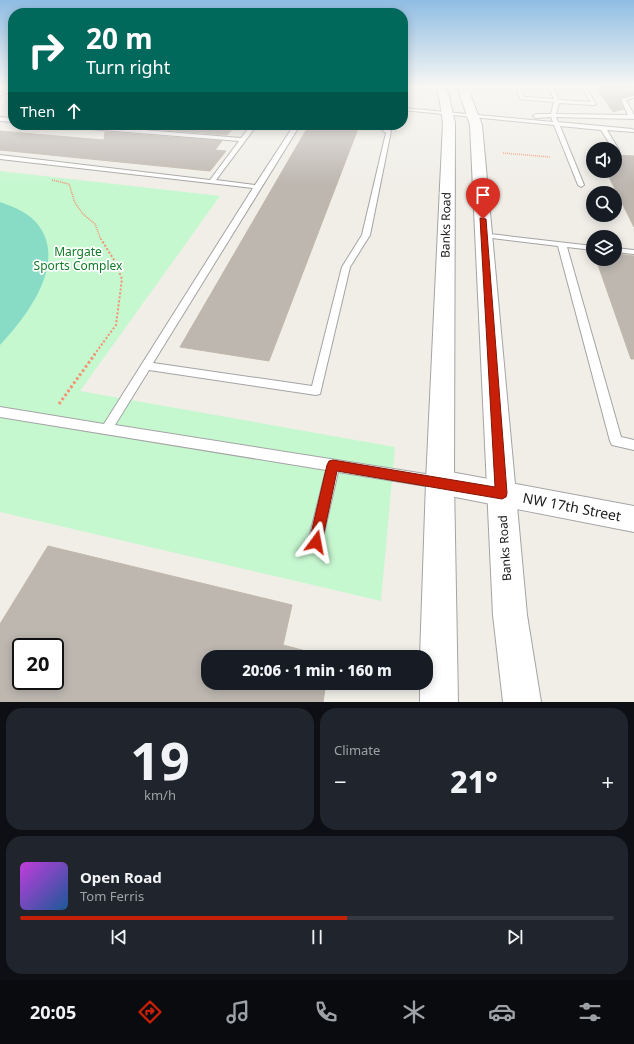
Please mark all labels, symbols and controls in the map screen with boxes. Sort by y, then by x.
text: 20 m [86,19,153,57]
icon: right [20,24,72,76]
text: Turn right [86,55,170,79]
icon: ahead [63,100,85,122]
text: Then [20,101,55,121]
map controls [586,142,622,266]
button: sound [586,142,622,178]
pin [466,178,500,219]
icon: arrive [472,184,494,206]
button: search [586,186,622,222]
street label: Banks Road [436,192,455,258]
button: layers [586,230,622,266]
park label: Margate Sports Complex [34,243,123,274]
street label: NW 17th Street [521,488,623,525]
street label: Banks Road [494,514,515,582]
position arrow [295,521,337,563]
speed limit sign: 20 [12,638,64,690]
text: 20:06 · 1 min · 160 m [242,660,392,680]
text: 19 [130,724,190,795]
text: Climate [334,741,380,759]
text: 21° [450,761,498,802]
text: − [334,766,347,796]
text: + [601,766,614,796]
text: km/h [144,786,176,804]
text: Open Road [80,867,162,887]
text: Tom Ferris [80,887,144,905]
icon: previous [108,926,130,948]
icon: pause [306,926,328,948]
icon: next [504,926,526,948]
icon: directions [136,998,164,1026]
icon: music [224,998,252,1026]
icon: phone [312,998,340,1026]
icon: climate [400,998,428,1026]
icon: car [488,998,516,1026]
icon: filters [576,998,604,1026]
text: 20:05 [30,1000,76,1024]

